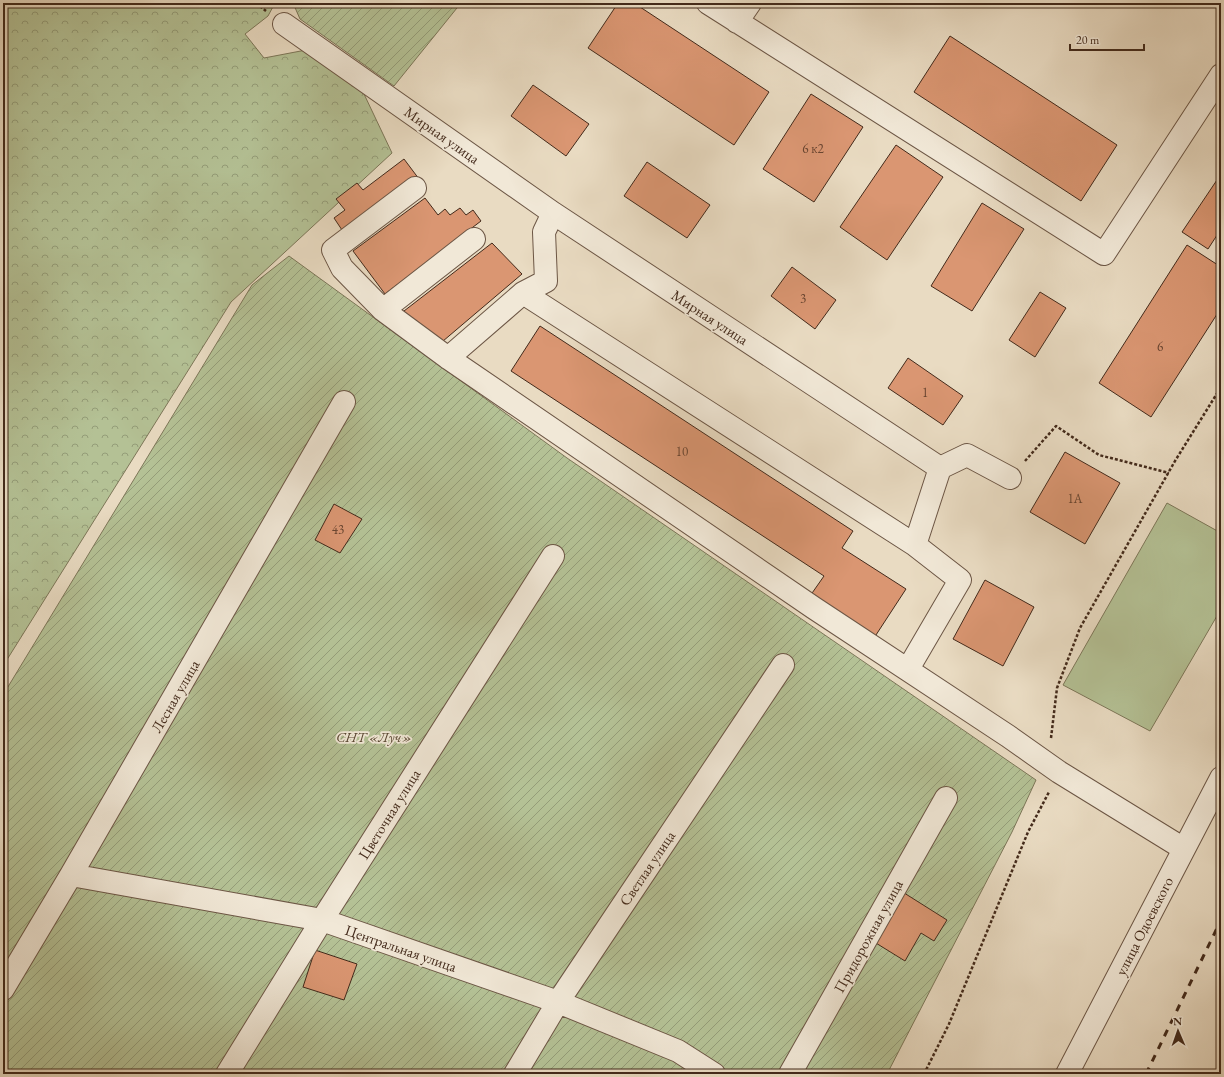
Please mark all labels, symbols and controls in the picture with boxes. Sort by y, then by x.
scale bar [1070,26,1144,52]
text: 20 m [1076,32,1100,48]
street label: Мирная улица [401,102,483,168]
house number: 6 к2 [802,140,824,157]
street label: Мирная улица [668,285,752,349]
house number: 3 [800,290,806,307]
house number: 6 [1157,338,1163,355]
house number: 1 [922,384,928,401]
house number: 10 [676,443,688,460]
house number: 1А [1067,490,1084,507]
house number: 43 [332,521,344,538]
street label: Лесная улица [147,656,203,736]
park label: СНТ «Луч» [336,727,412,746]
street label: Цветочная улица [354,765,424,863]
street label: Светлая улица [615,827,679,909]
street label: улица Одоевского [1111,873,1177,979]
street label: Придорожная улица [829,876,907,996]
street label: Центральная улица [343,920,459,976]
north arrow [1158,1011,1198,1051]
text: N [1173,1014,1182,1028]

